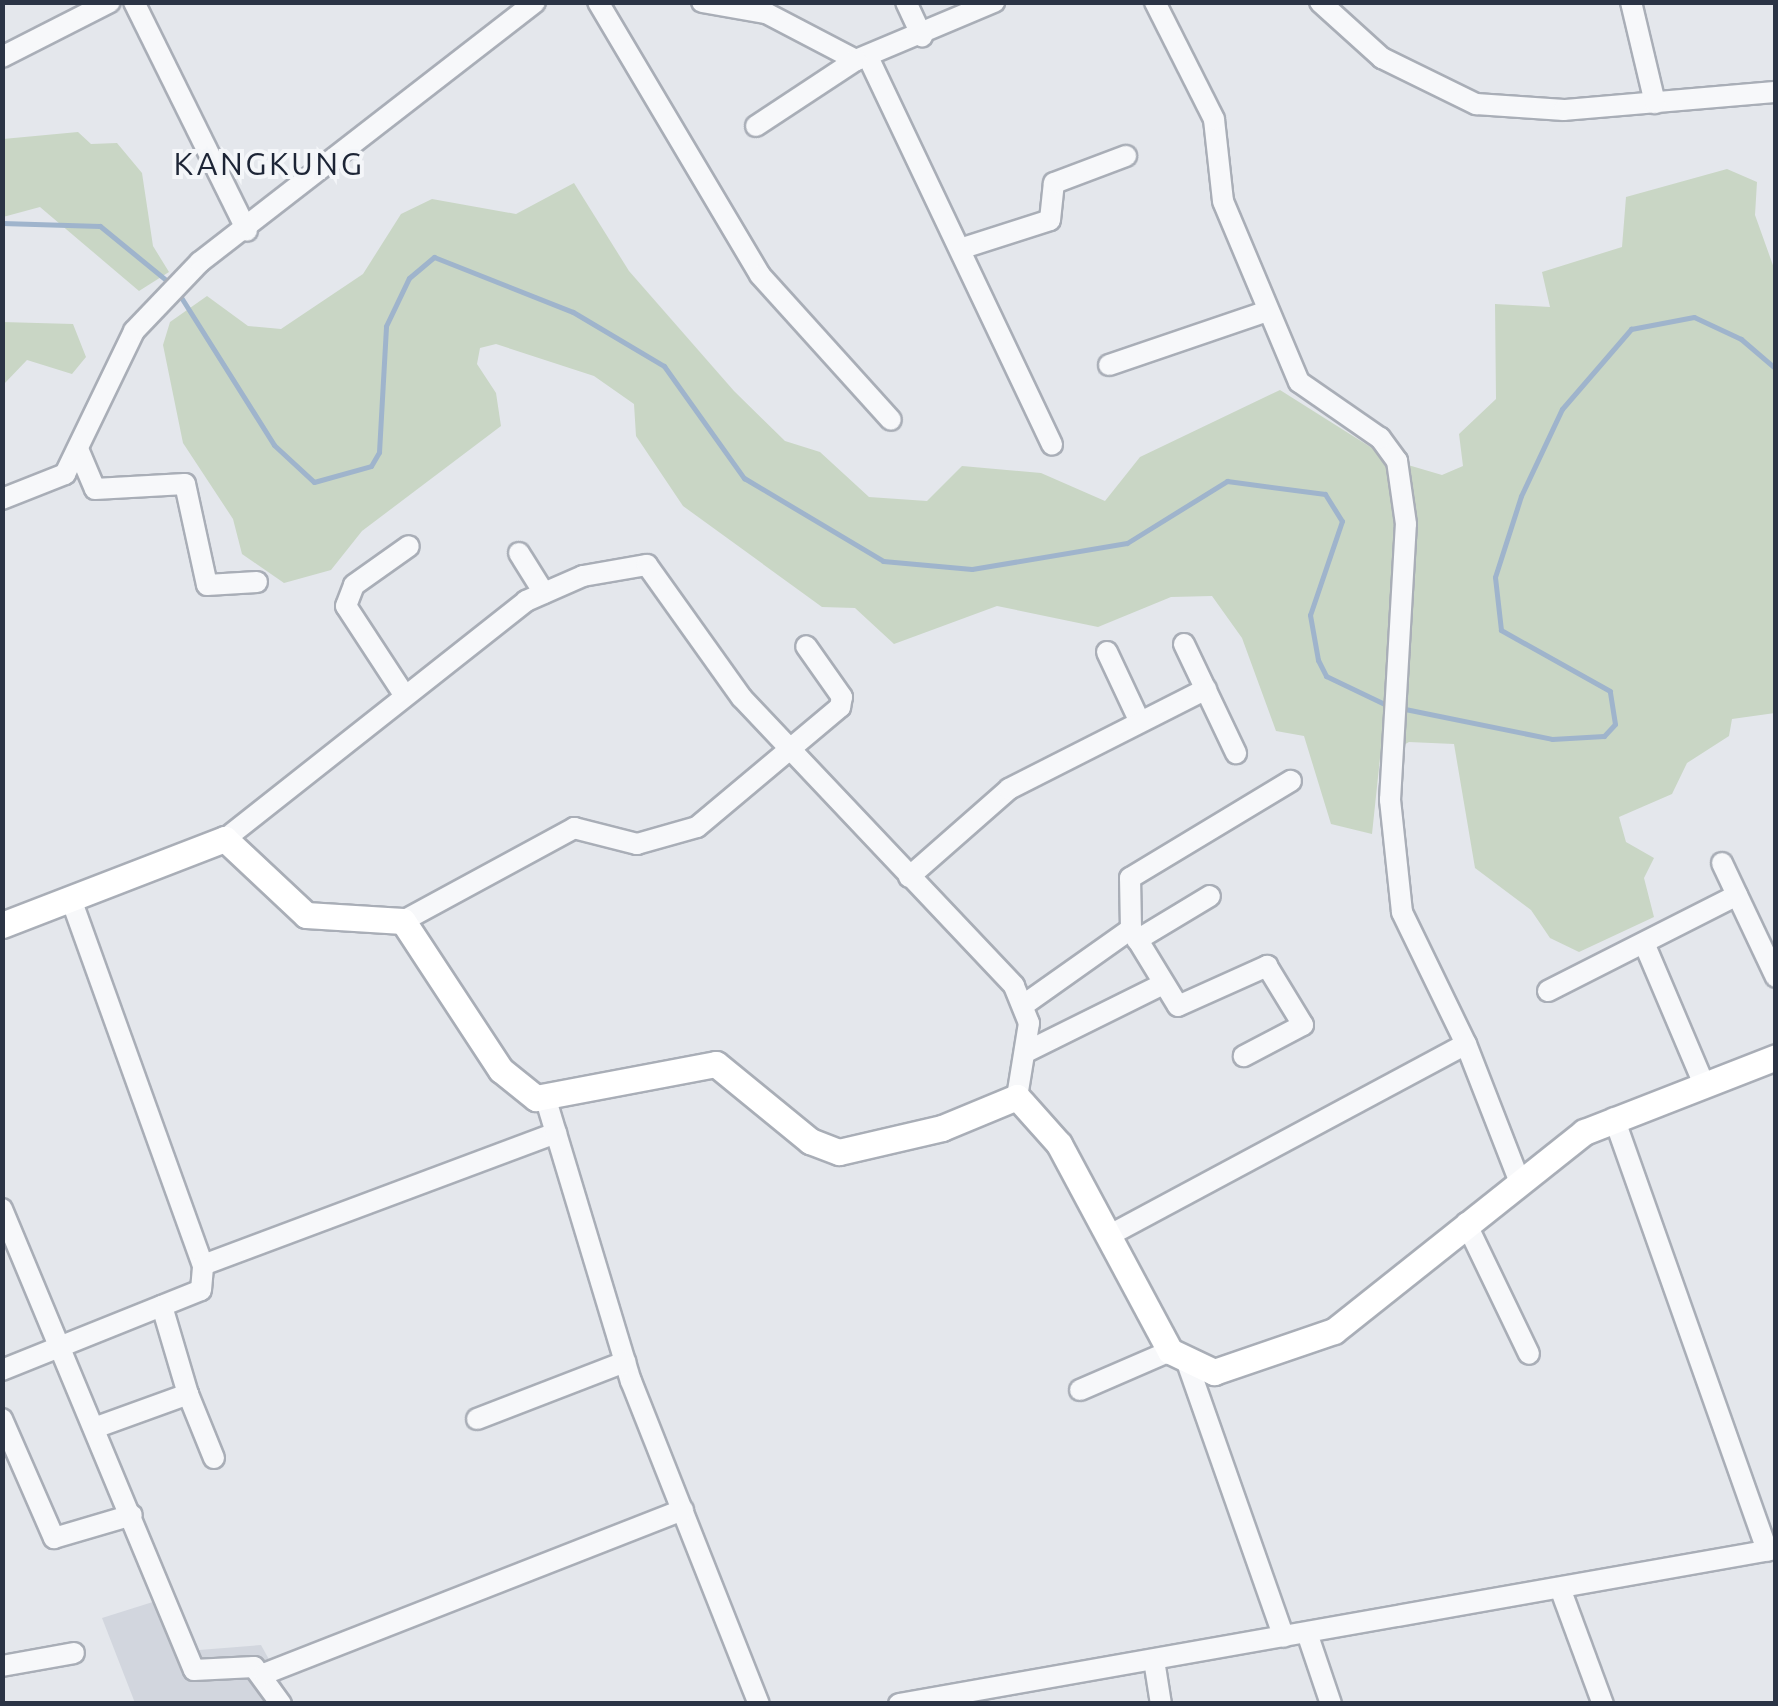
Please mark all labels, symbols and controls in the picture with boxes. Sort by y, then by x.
district label: KANGKUNG [174,144,364,182]

